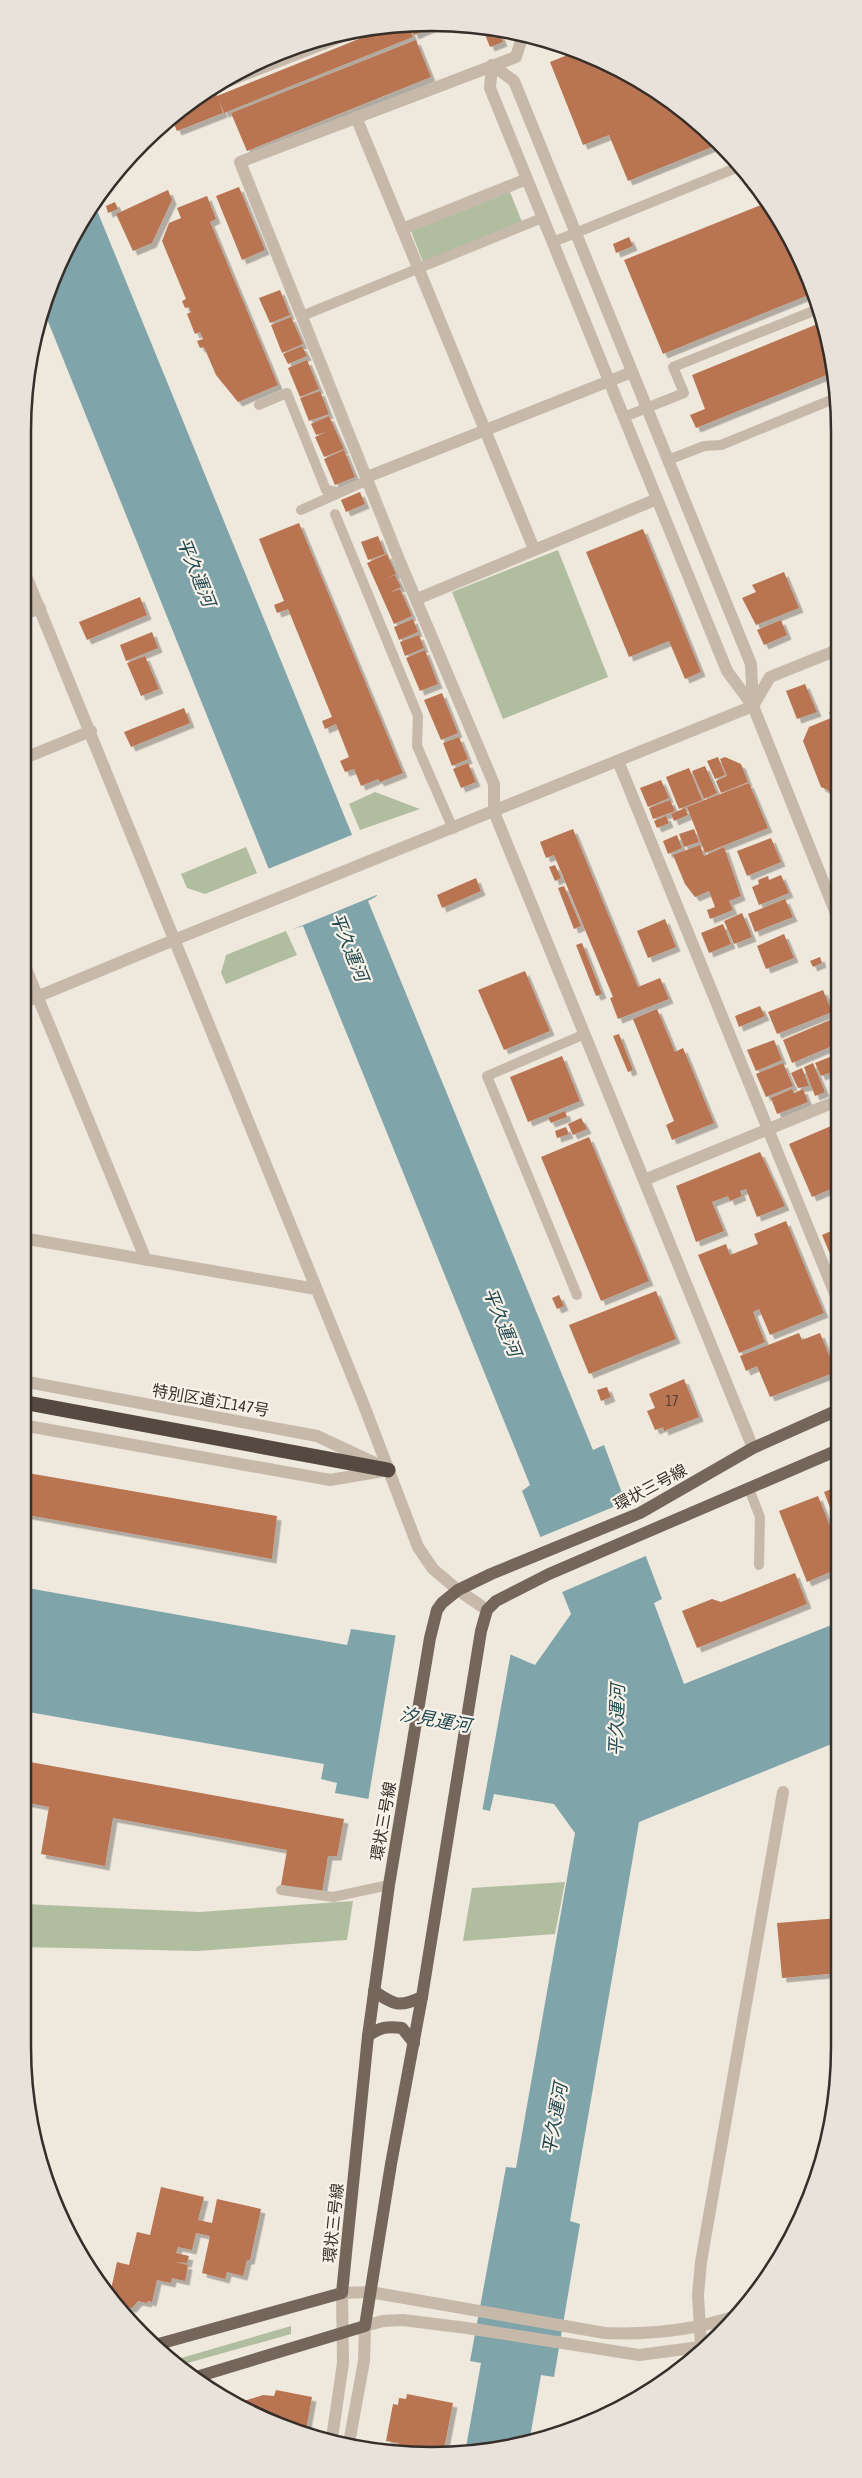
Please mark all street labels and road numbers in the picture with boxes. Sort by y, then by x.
street label: 特別区道江147号 [151,1381,271,1419]
street label: 環状三号線 [610,1460,690,1514]
street label: 環状三号線 [367,1780,399,1862]
street label: 環状三号線 [320,2182,346,2264]

